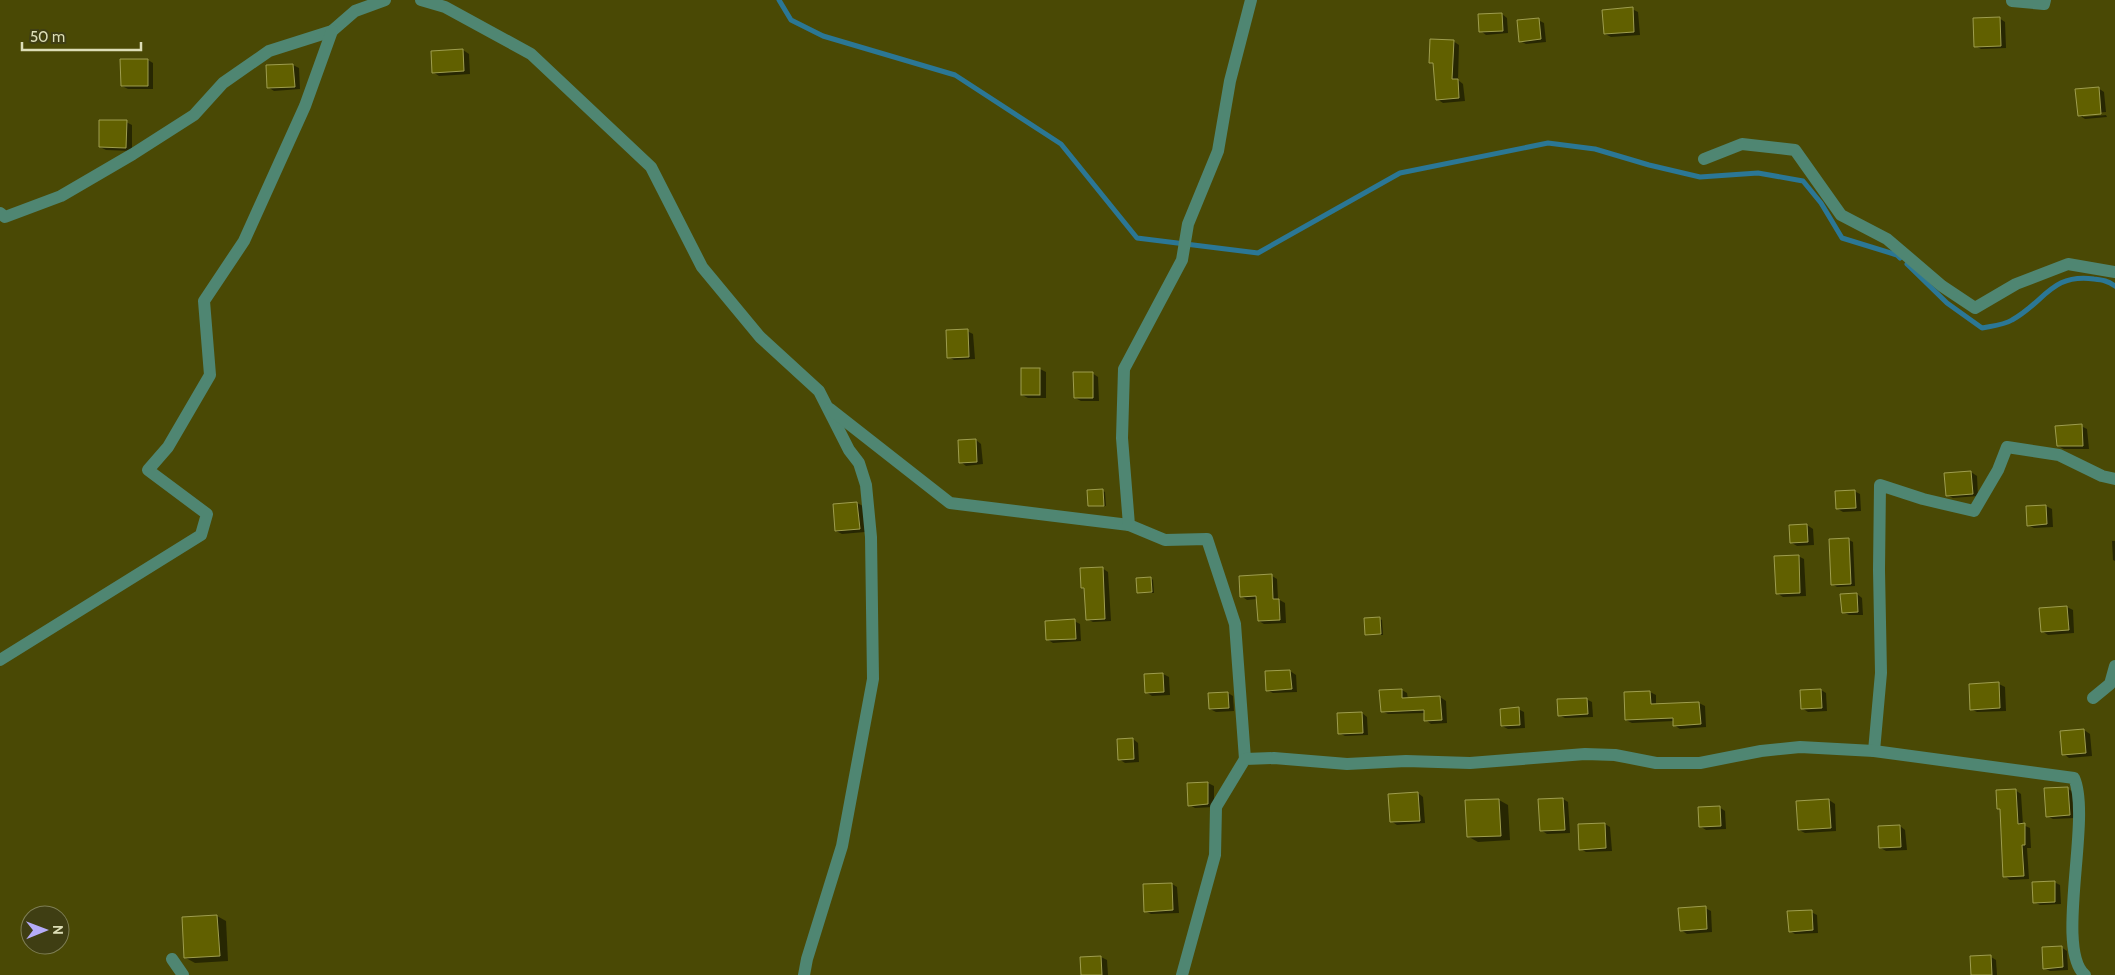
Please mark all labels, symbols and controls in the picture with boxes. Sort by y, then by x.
scale bar [22,20,141,52]
text: 50 m [30,28,65,46]
north arrow [20,905,70,955]
text: N [49,925,67,935]

